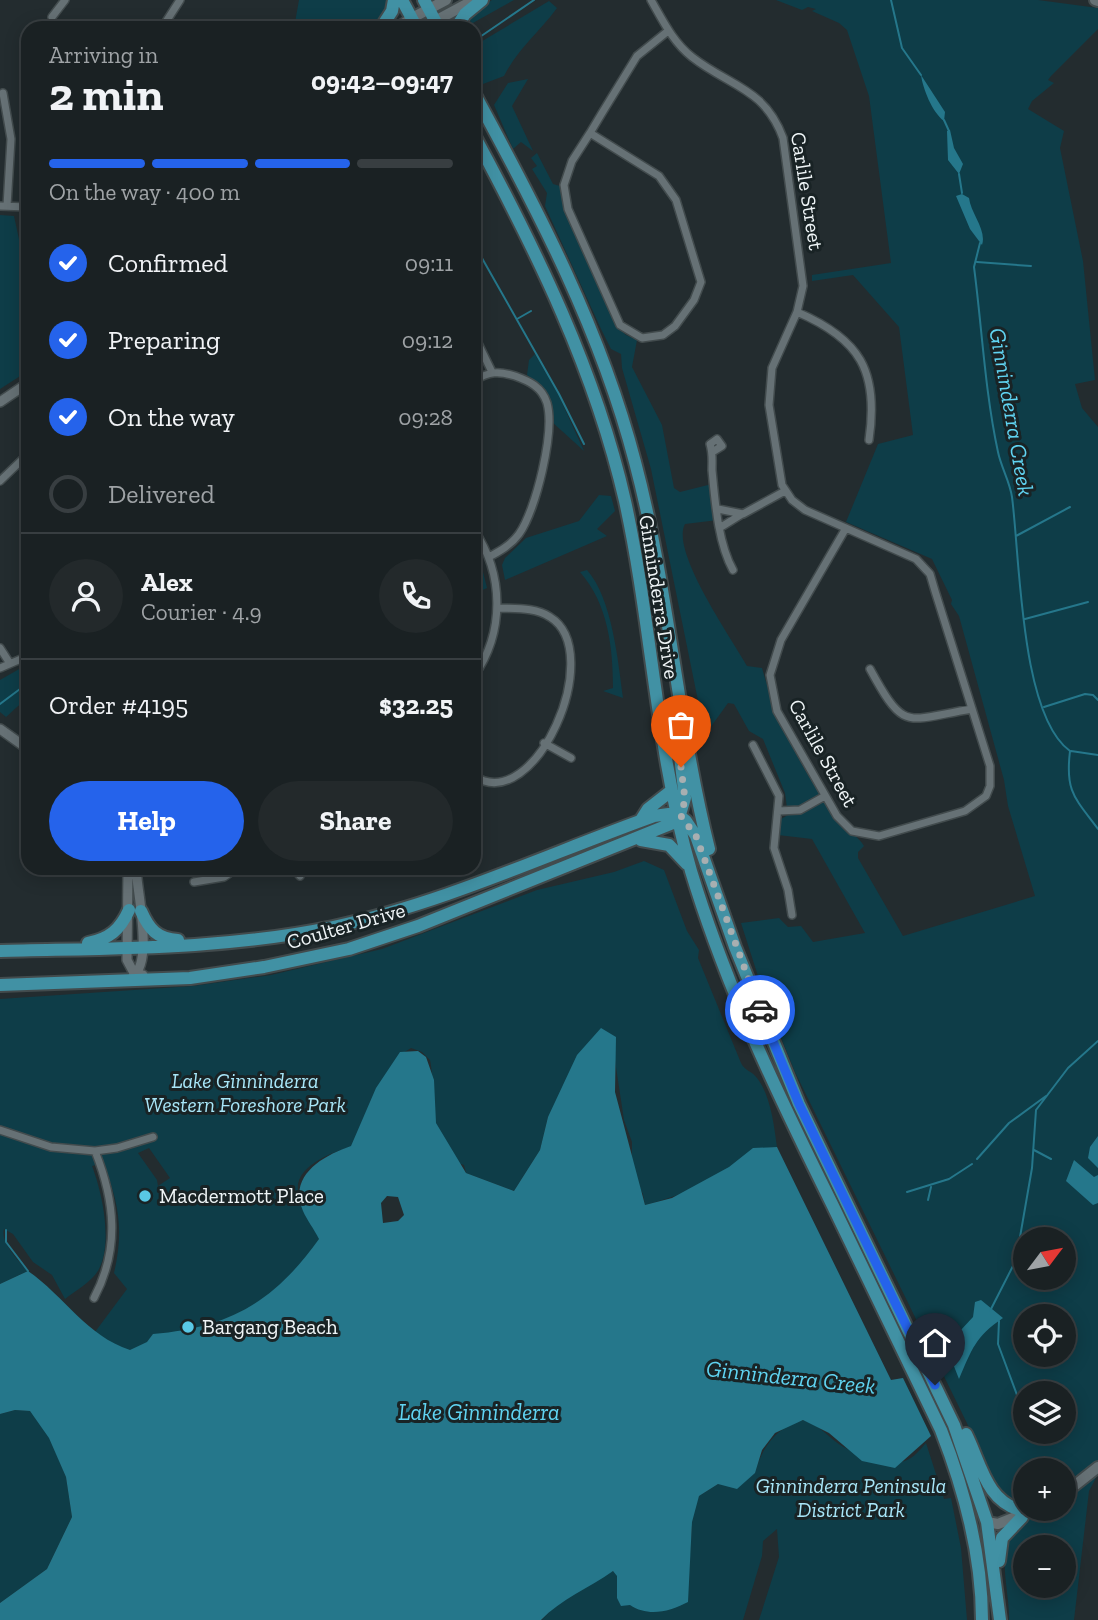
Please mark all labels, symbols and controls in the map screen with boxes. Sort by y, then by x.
text: Arriving in [49,41,158,69]
text: 09:42–09:47 [311,65,453,97]
text: 2 min [49,67,164,122]
street label: Carlile Street [786,130,829,252]
text: On the way · 400 m [49,178,240,206]
icon: check [49,244,87,282]
text: Confirmed [108,247,228,279]
text: 09:11 [405,249,453,277]
icon: check [49,321,87,359]
text: Preparing [108,324,220,356]
text: 09:12 [402,326,453,354]
water label: Ginninderra Creek [983,326,1041,498]
icon: check [49,398,87,436]
text: On the way [108,401,235,433]
text: 09:28 [398,403,453,431]
text: Delivered [108,478,215,510]
street label: Ginninderra Drive [634,513,685,681]
button: person [49,559,123,633]
button: phone [379,559,453,633]
text: Alex [141,566,193,598]
text: Courier · 4.9 [141,598,262,626]
text: Order #4195 [49,689,188,721]
text: $32.25 [379,689,453,721]
street label: Carlile Street [784,694,863,811]
pin [651,695,711,767]
icon: bag [662,706,700,744]
button: Help [49,781,244,861]
button: Share [258,781,453,861]
street label: Coulter Drive [284,897,408,954]
courier [725,975,795,1045]
icon: car [741,991,779,1029]
park label: Lake Ginninderra Western Foreshore Park [144,1068,346,1117]
place label: Macdermott Place [159,1183,324,1208]
marker: Macdermott Place [137,1188,153,1204]
north arrow [1013,1227,1076,1290]
map controls [1013,1227,1076,1598]
button: locate [1013,1304,1076,1367]
pin [905,1313,965,1385]
place label: Bargang Beach [202,1314,338,1339]
marker: Bargang Beach [180,1319,196,1335]
icon: home [916,1324,954,1362]
water label: Ginninderra Creek [705,1354,877,1400]
button: layers [1013,1381,1076,1444]
water label: Lake Ginninderra [398,1398,560,1426]
button: + [1013,1458,1076,1521]
park label: Ginninderra Peninsula District Park [756,1473,946,1522]
button: − [1013,1535,1076,1598]

